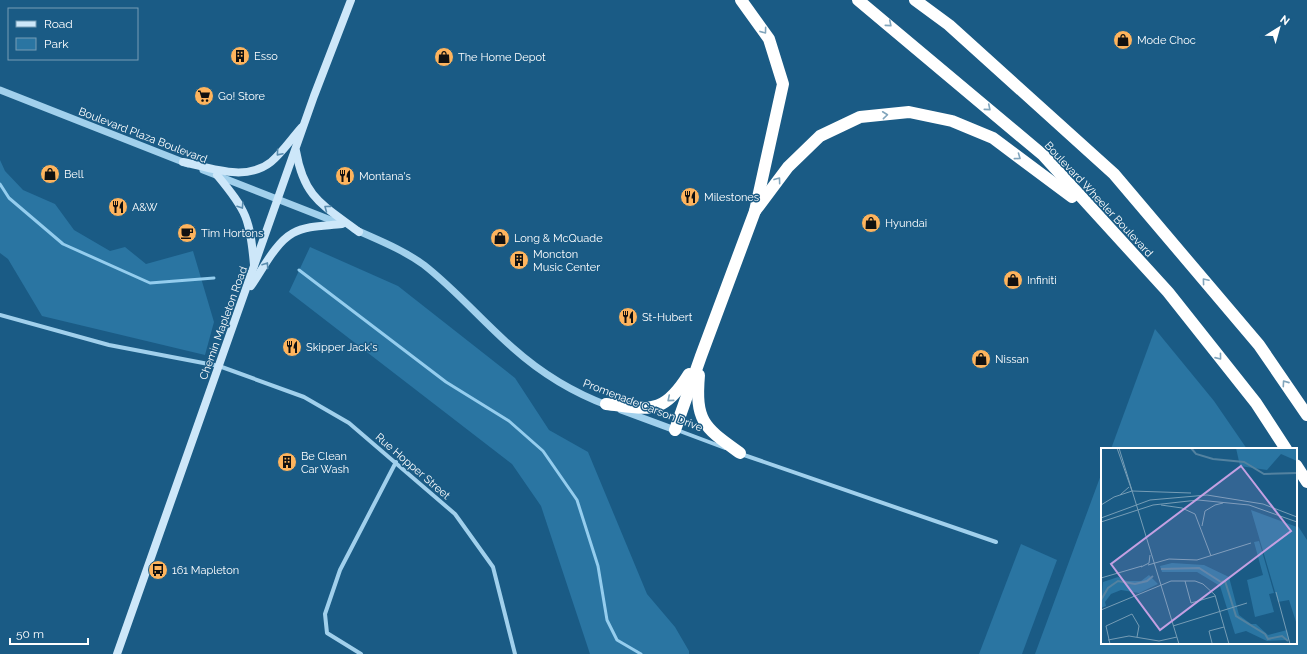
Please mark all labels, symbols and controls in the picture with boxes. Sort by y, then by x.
legend [8,8,138,60]
north arrow [1259,8,1299,48]
text: N [1277,13,1292,28]
text: Road [44,17,73,31]
one-way arrow [884,20,891,27]
one-way arrow [759,27,766,34]
shop icon: Mode Choc [1112,29,1134,51]
place label: Mode Choc [1137,34,1196,47]
text: Park [44,37,69,51]
building icon: Esso [229,45,251,67]
shop icon: The Home Depot [433,46,455,68]
place label: Esso [254,50,278,63]
place label: The Home Depot [458,51,546,64]
supermarket icon: Go! Store [193,85,215,107]
place label: Go! Store [218,90,265,103]
one-way arrow [983,104,990,111]
street label: Boulevard Plaza Boulevard [77,105,209,166]
one-way arrow [882,111,888,120]
street label: Boulevard Wheeler Boulevard [1042,139,1156,260]
one-way arrow [277,148,284,156]
one-way arrow [1014,152,1021,159]
shop icon: Bell [39,163,61,185]
restaurant icon: Montana's [334,165,356,187]
place label: Bell [64,168,84,181]
place label: Montana's [359,170,411,183]
one-way arrow [773,177,780,184]
restaurant icon: Milestones [679,186,701,208]
place label: Milestones [704,191,759,204]
restaurant icon: A&W [107,196,129,218]
place label: A&W [132,201,158,214]
one-way arrow [236,201,243,208]
one-way arrow [325,206,332,213]
shop icon: Hyundai [860,212,882,234]
place label: Hyundai [885,217,927,230]
cafe icon: Tim Hortons [176,222,198,244]
place label: Tim Hortons [201,227,263,240]
shop icon: Long & McQuade [489,227,511,249]
place label: Long & McQuade [514,232,603,245]
place label: Moncton Music Center [533,248,600,274]
building icon: Moncton Music Center [508,249,530,271]
one-way arrow [261,262,268,269]
street label: Chemin Mapleton Road [197,265,250,382]
shop icon: Infiniti [1002,269,1024,291]
place label: Infiniti [1027,274,1057,287]
one-way arrow [1202,278,1209,285]
restaurant icon: St-Hubert [617,306,639,328]
place label: St-Hubert [642,311,693,324]
restaurant icon: Skipper Jack's [281,336,303,358]
place label: Skipper Jack's [306,341,378,354]
shop icon: Nissan [970,348,992,370]
one-way arrow [1214,352,1221,359]
place label: Nissan [995,353,1029,366]
street label: Promenade Carson Drive [581,377,705,434]
one-way arrow [1282,380,1290,387]
one-way arrow [667,394,675,401]
street label: Rue Hopper Street [373,431,453,502]
inset map [1101,448,1297,644]
place label: Be Clean Car Wash [301,450,349,476]
building icon: Be Clean Car Wash [276,451,298,473]
bus stop icon: 161 Mapleton [147,559,169,581]
place label: 161 Mapleton [172,564,239,577]
scale bar [10,620,88,646]
text: 50 m [16,627,44,641]

